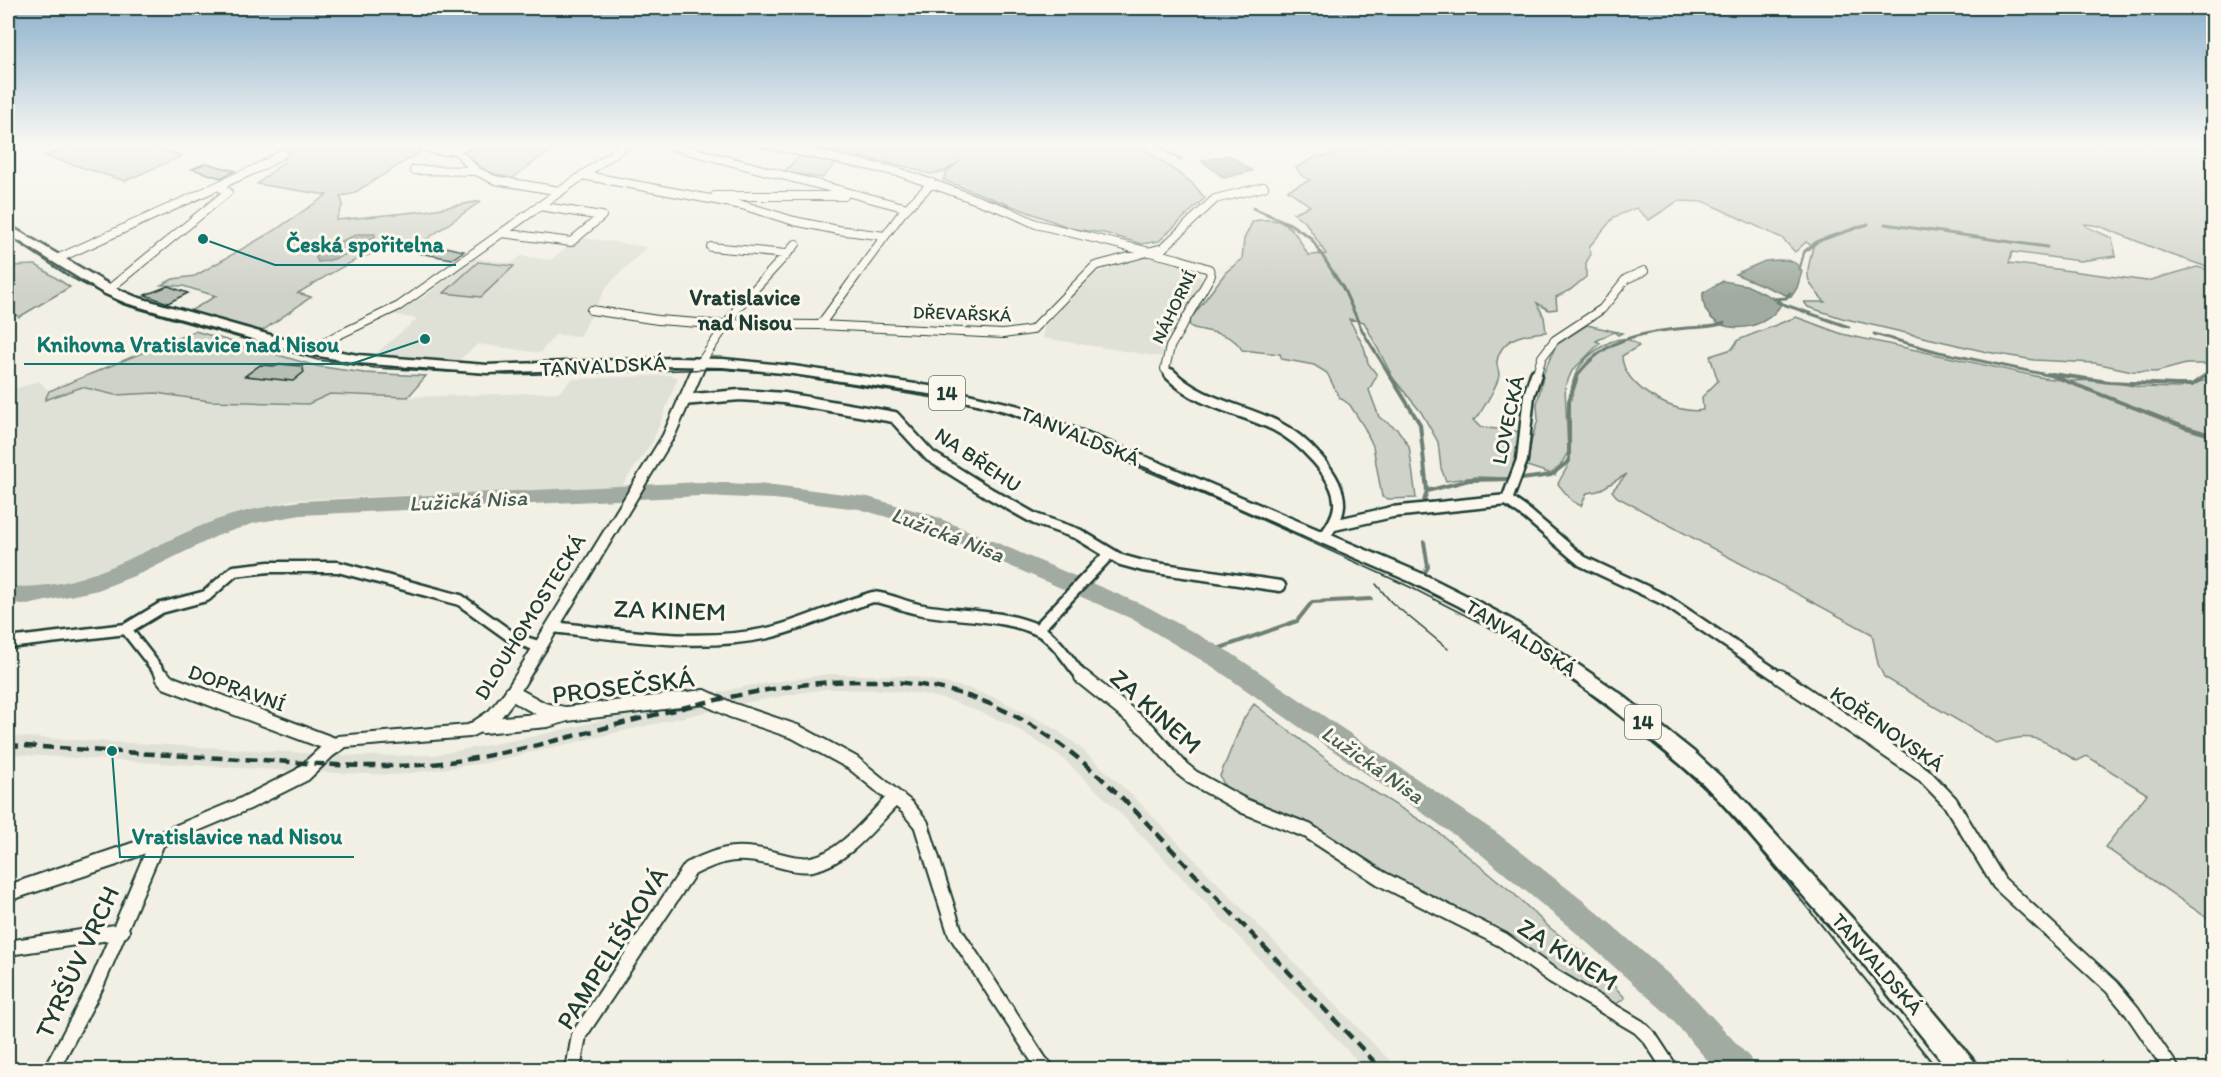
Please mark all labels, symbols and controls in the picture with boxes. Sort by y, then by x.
callout: Česká spořitelna [275,225,456,265]
text: Česká spořitelna [286,231,445,258]
street label: NÁHORNÍ [1147,267,1201,347]
district label: Vratislavice nad Nisou [689,284,801,336]
street label: DŘEVAŘSKÁ [912,301,1012,327]
callout: Knihovna Vratislavice nad Nisou [24,324,351,364]
text: Knihovna Vratislavice nad Nisou [37,331,340,358]
street label: TANVALDSKÁ [539,350,667,381]
street label: LOVECKÁ [1486,373,1529,467]
road number: 14 [929,376,965,410]
street label: TANVALDSKÁ [1017,400,1144,471]
street label: NA BŘEHU [930,422,1026,497]
water label: Lužická Nisa [408,484,529,517]
water label: Lužická Nisa [888,501,1009,569]
street label: DLOUHOMOSTECKÁ [468,529,591,704]
street label: ZA KINEM [613,592,727,628]
street label: TANVALDSKÁ [1461,593,1582,682]
street label: DOPRAVNÍ [185,658,289,717]
street label: PROSEČSKÁ [550,661,696,711]
street label: ZA KINEM [1103,661,1209,761]
street label: KOŘENOVSKÁ [1826,680,1949,777]
road number: 14 [1625,705,1661,739]
water label: Lužická Nisa [1316,719,1429,810]
callout: Vratislavice nad Nisou [120,817,354,857]
text: Vratislavice nad Nisou [132,823,343,850]
street label: PAMPELIŠKOVÁ [549,860,675,1035]
street label: TYRŠŮV VRCH [28,881,126,1043]
street label: TANVALDSKÁ [1826,908,1929,1020]
street label: ZA KINEM [1512,911,1624,997]

